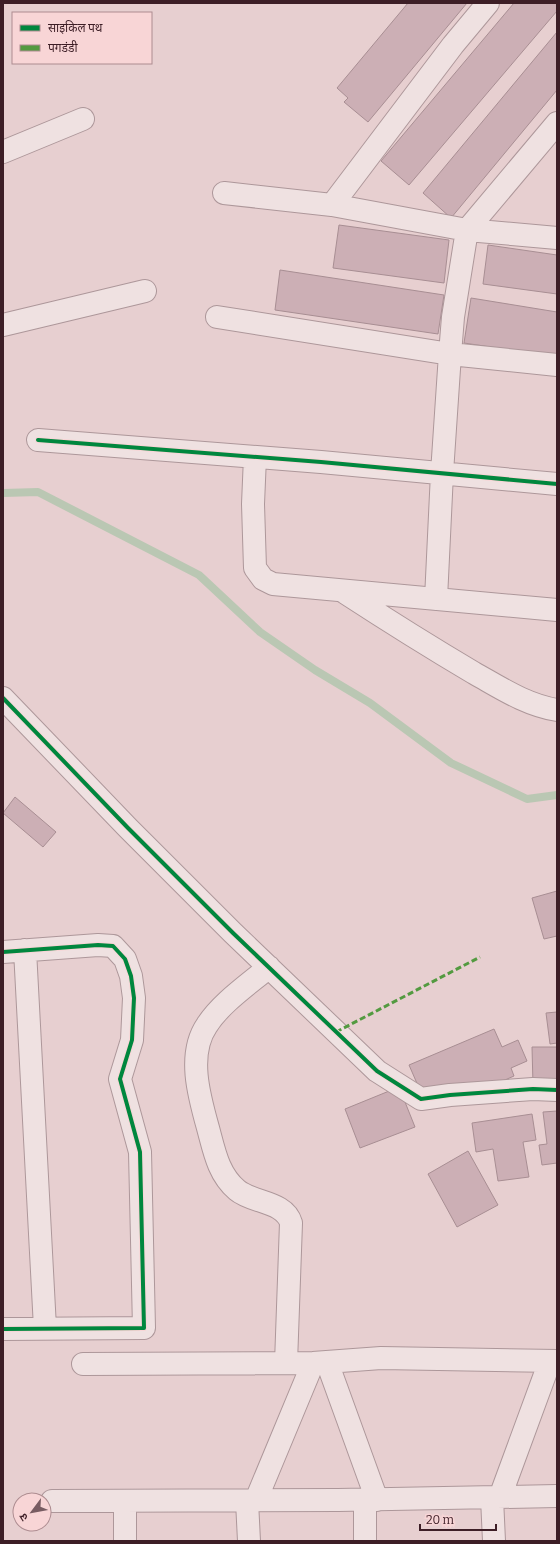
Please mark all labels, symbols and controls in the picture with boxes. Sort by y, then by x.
legend [12,12,152,64]
text: साइकिल पथ [48,20,103,35]
text: पगडंडी [48,40,78,55]
north arrow [12,1492,52,1532]
scale bar [420,1506,496,1532]
text: उ [16,1510,31,1523]
text: 20 m [426,1513,455,1527]

